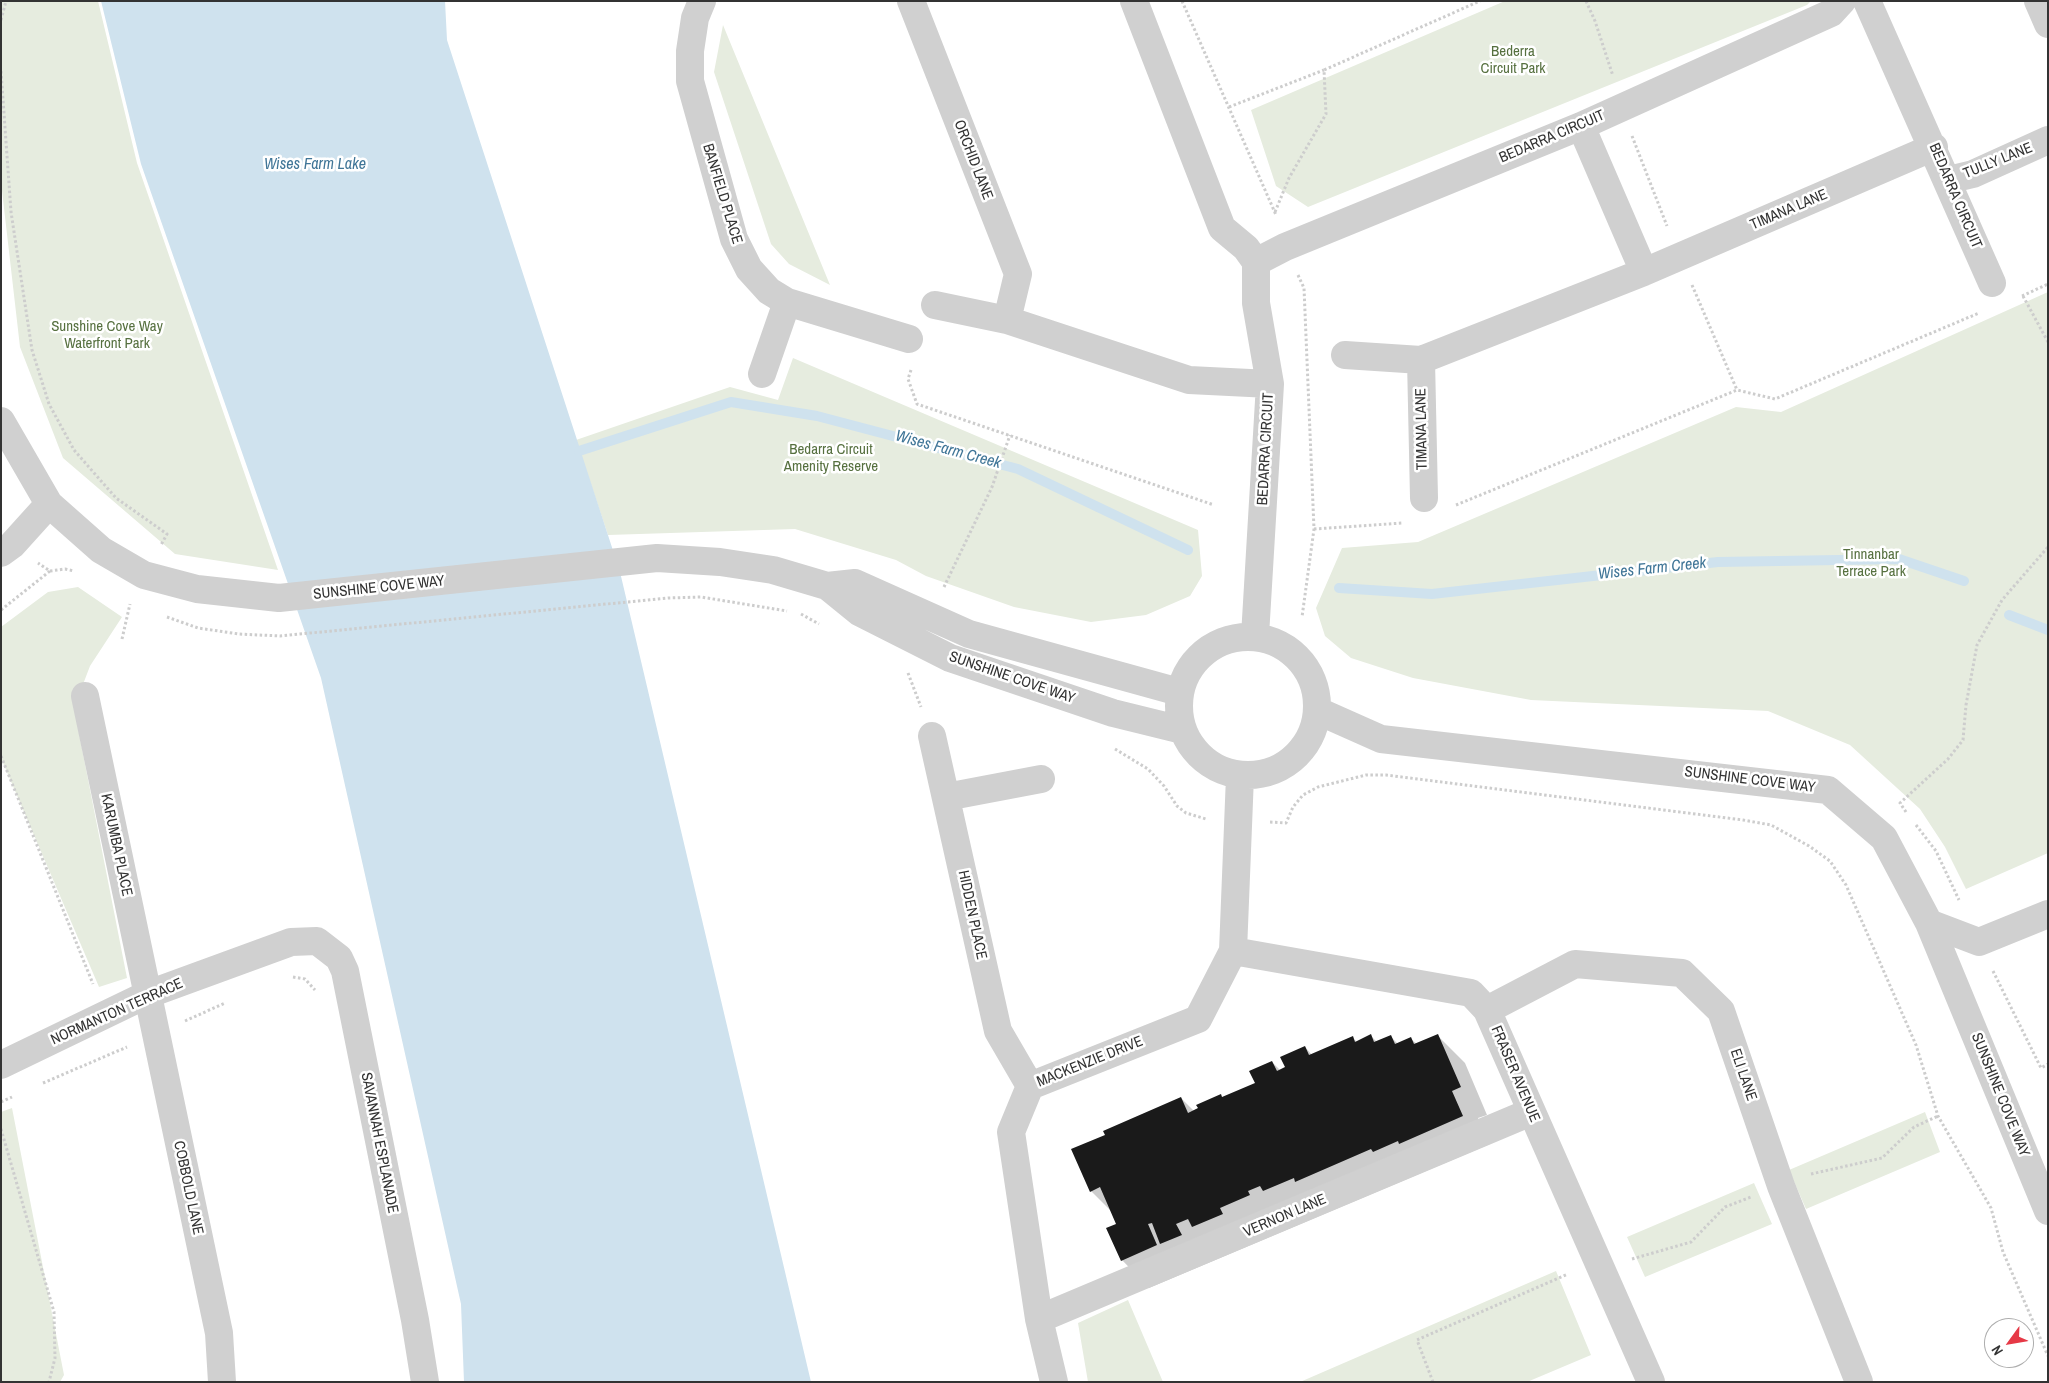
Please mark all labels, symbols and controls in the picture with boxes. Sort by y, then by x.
park label: Bederra Circuit Park [1481,43,1545,78]
street label: BEDARRA CIRCUIT [1497,107,1607,167]
street label: ORCHID LANE [950,118,996,202]
street label: TULLY LANE [1961,139,2035,183]
street label: BEDARRA CIRCUIT [1925,141,1985,251]
street label: BANFIELD PLACE [698,142,746,246]
water label: Wises Farm Lake [264,155,366,175]
street label: TIMANA LANE [1748,186,1830,234]
park label: Sunshine Cove Way Waterfront Park [51,318,163,353]
street label: TIMANA LANE [1412,388,1432,470]
street label: BEDARRA CIRCUIT [1254,392,1278,506]
water label: Wises Farm Creek [893,427,1003,473]
park label: Bedarra Circuit Amenity Reserve [784,441,878,476]
park label: Tinnanbar Terrace Park [1836,546,1906,581]
water label: Wises Farm Creek [1597,554,1707,584]
street label: SUNSHINE COVE WAY [312,572,446,604]
street label: SUNSHINE COVE WAY [947,648,1077,708]
street label: SUNSHINE COVE WAY [1683,763,1817,797]
street label: KARUMBA PLACE [96,792,136,898]
street label: HIDDEN PLACE [954,869,990,961]
street label: NORMANTON TERRACE [48,975,186,1049]
street label: FRASER AVENUE [1487,1023,1543,1125]
street label: SUNSHINE COVE WAY [1967,1030,2033,1160]
street label: MACKENZIE DRIVE [1034,1033,1146,1091]
street label: ELI LANE [1726,1047,1760,1103]
street label: SAVANNAH ESPLANADE [357,1071,401,1215]
street label: COBBOLD LANE [169,1139,207,1237]
street label: VERNON LANE [1241,1190,1329,1242]
north arrow [1984,1318,2034,1368]
text: N [1987,1342,2007,1359]

